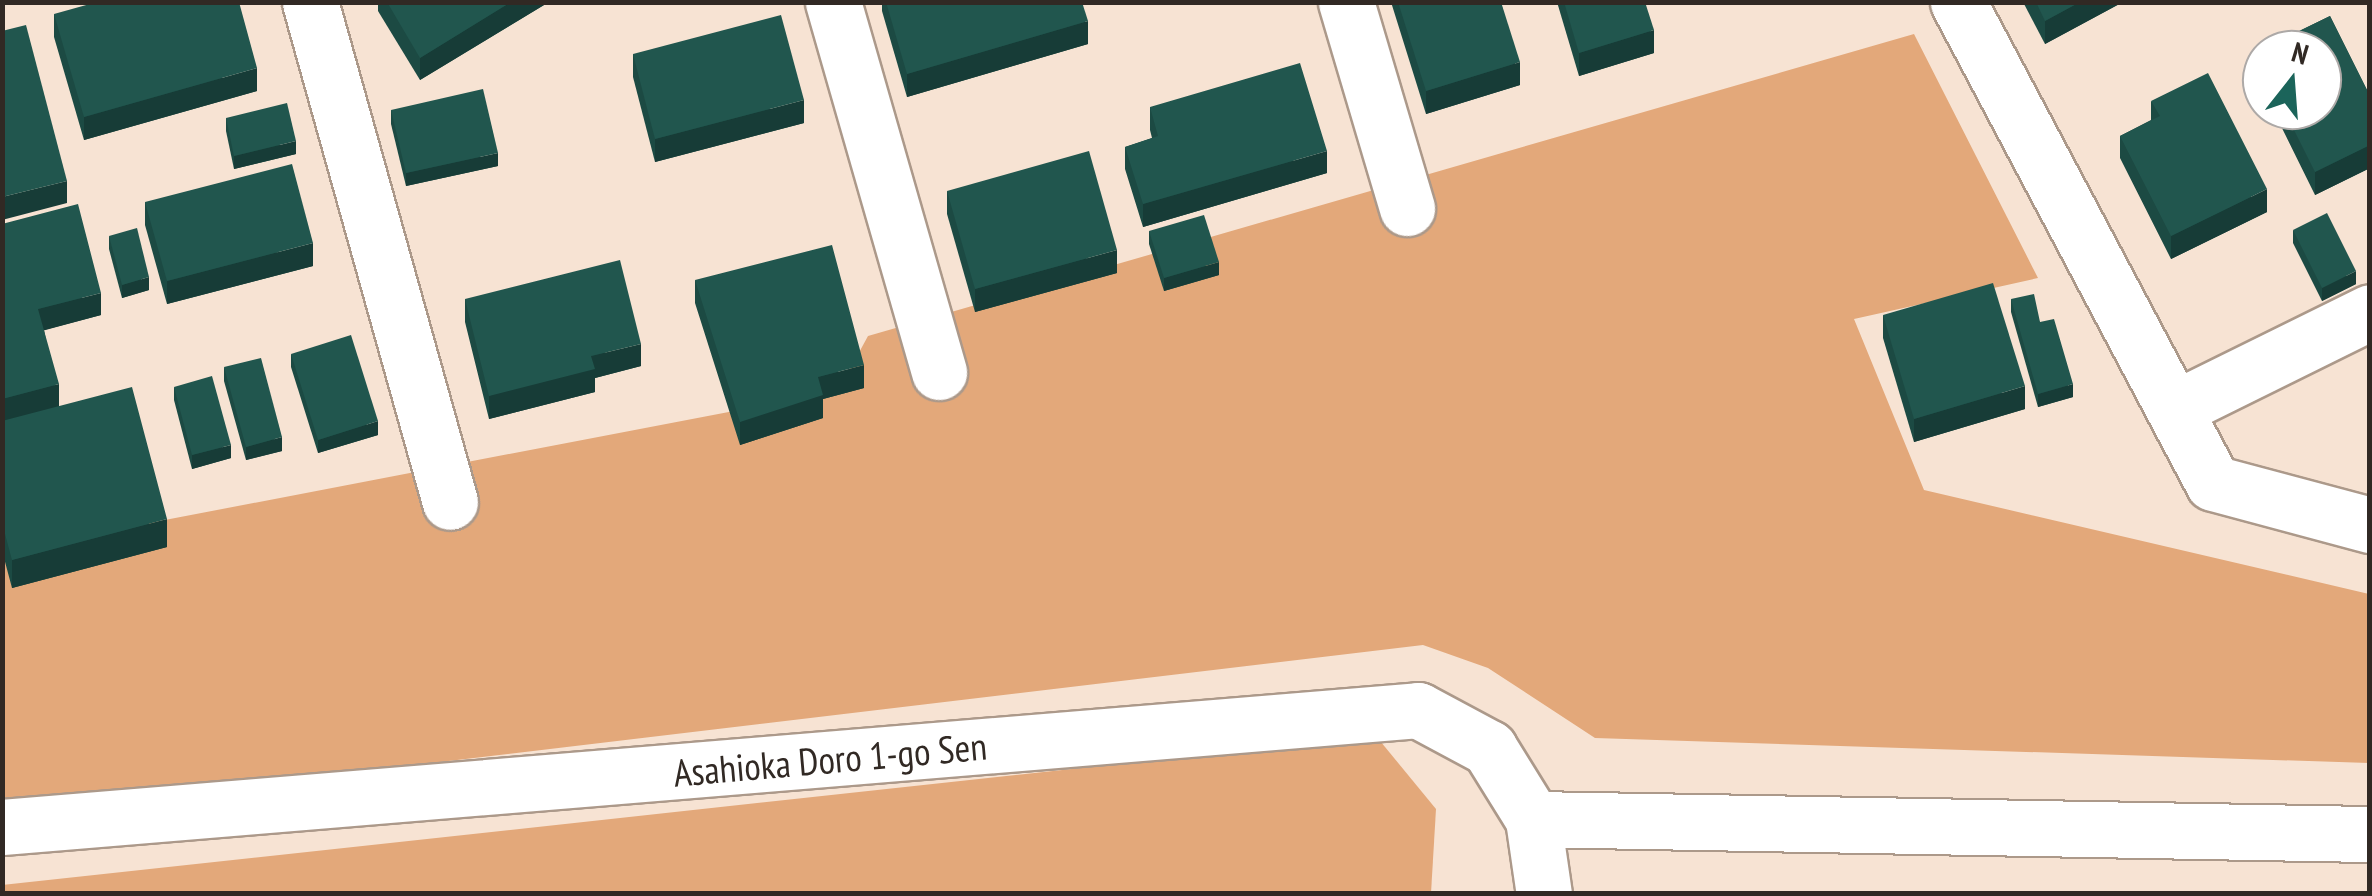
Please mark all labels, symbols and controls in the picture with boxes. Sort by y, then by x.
north arrow [2242,30,2342,130]
text: N [2288,33,2313,73]
street label: Asahioka Doro 1-go Sen [671,723,989,795]

